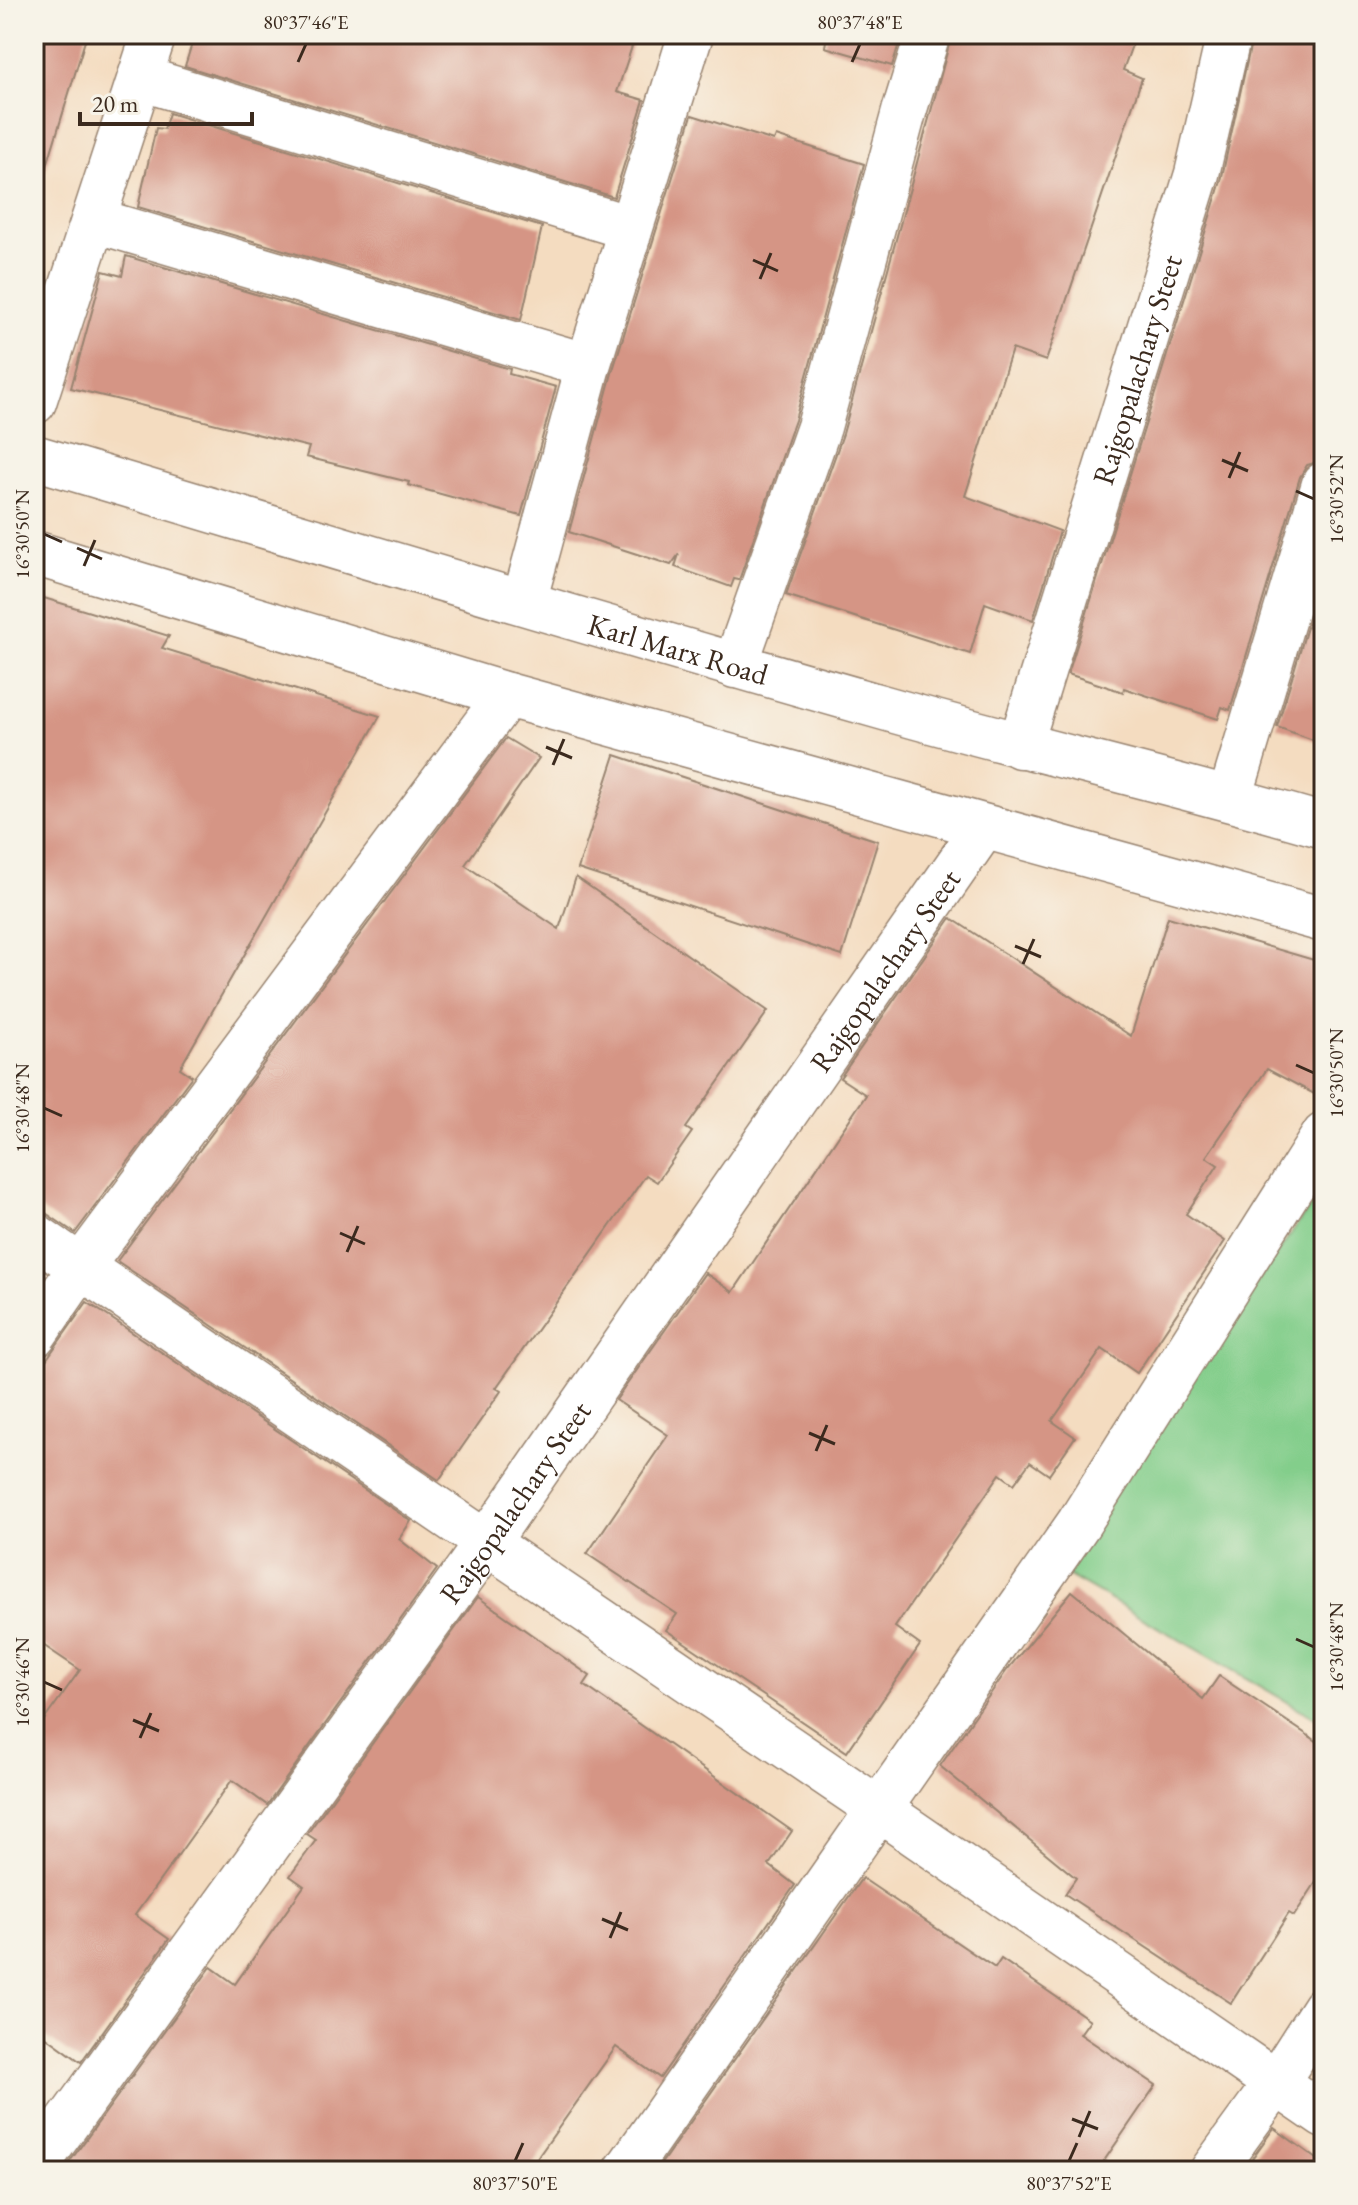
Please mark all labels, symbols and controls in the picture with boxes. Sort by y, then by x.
text: 80°37'46"E [263,9,349,35]
text: 80°37'48"E [817,9,903,35]
scale bar [80,76,252,126]
text: 20 m [92,88,139,119]
street label: Rajgopalachary Steet [1083,249,1191,489]
text: 16°30'52"N [1323,454,1349,544]
text: 16°30'50"N [9,489,35,579]
street label: Karl Marx Road [583,604,774,694]
street label: Rajgopalachary Steet [800,861,969,1079]
text: 16°30'50"N [1323,1028,1349,1118]
text: 16°30'48"N [9,1063,35,1153]
street label: Rajgopalachary Steet [430,1393,599,1611]
text: 16°30'48"N [1323,1602,1349,1692]
text: 16°30'46"N [9,1637,35,1727]
text: 80°37'50"E [472,2170,558,2196]
text: 80°37'52"E [1026,2170,1112,2196]

